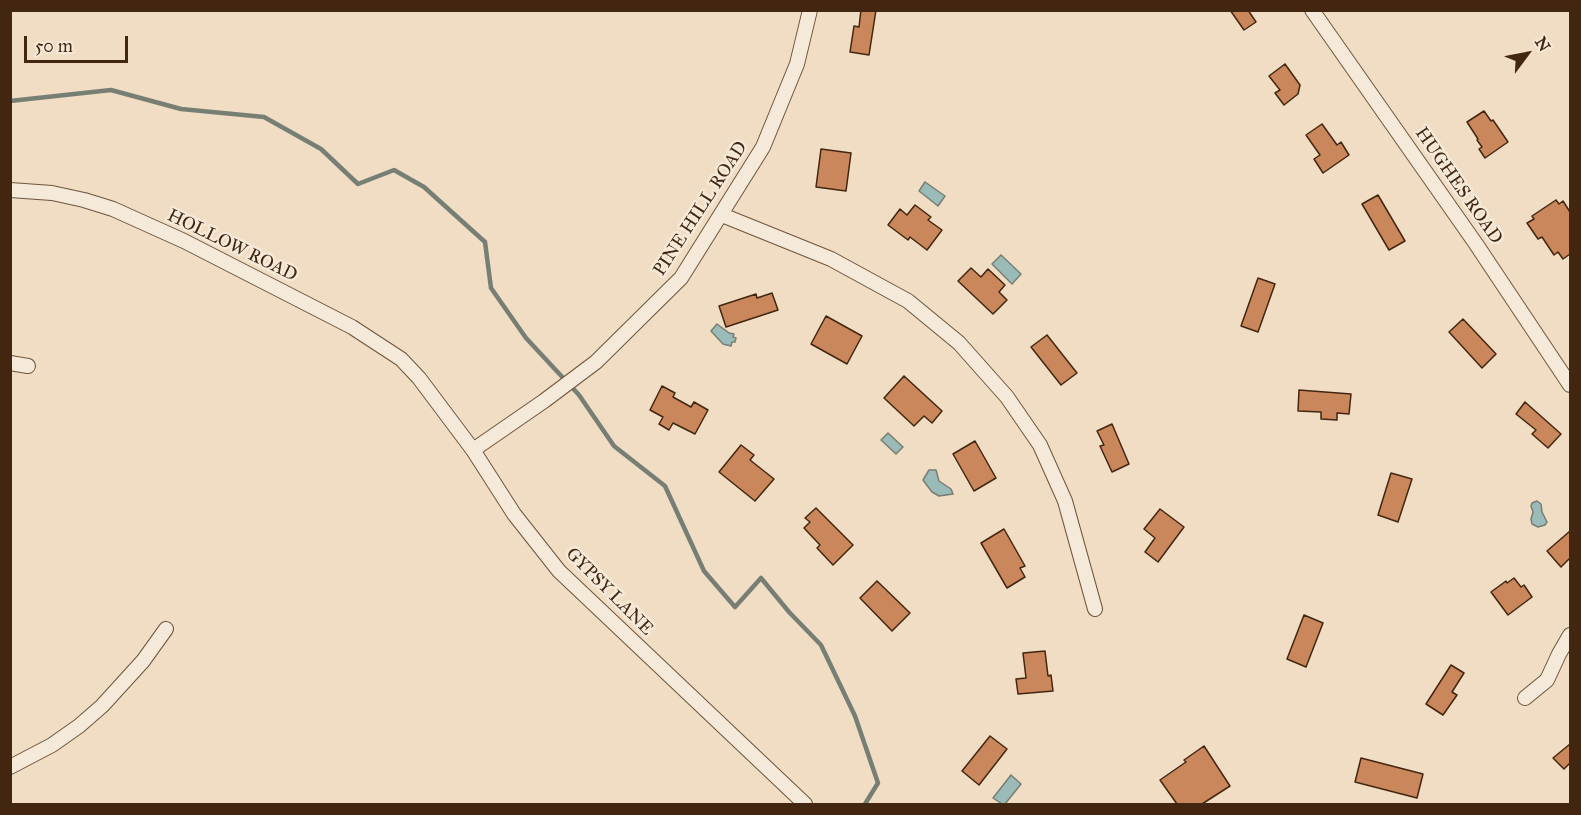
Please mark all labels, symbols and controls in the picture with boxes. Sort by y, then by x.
scale bar [27,24,130,62]
north arrow [1497,24,1557,84]
text: N [1531,33,1554,55]
text: 50 m [35,35,73,57]
street label: HUGHES ROAD [1410,123,1506,249]
street label: PINE HILL ROAD [649,138,753,280]
street label: HOLLOW ROAD [163,205,301,287]
street label: GYPSY LANE [561,544,657,640]

